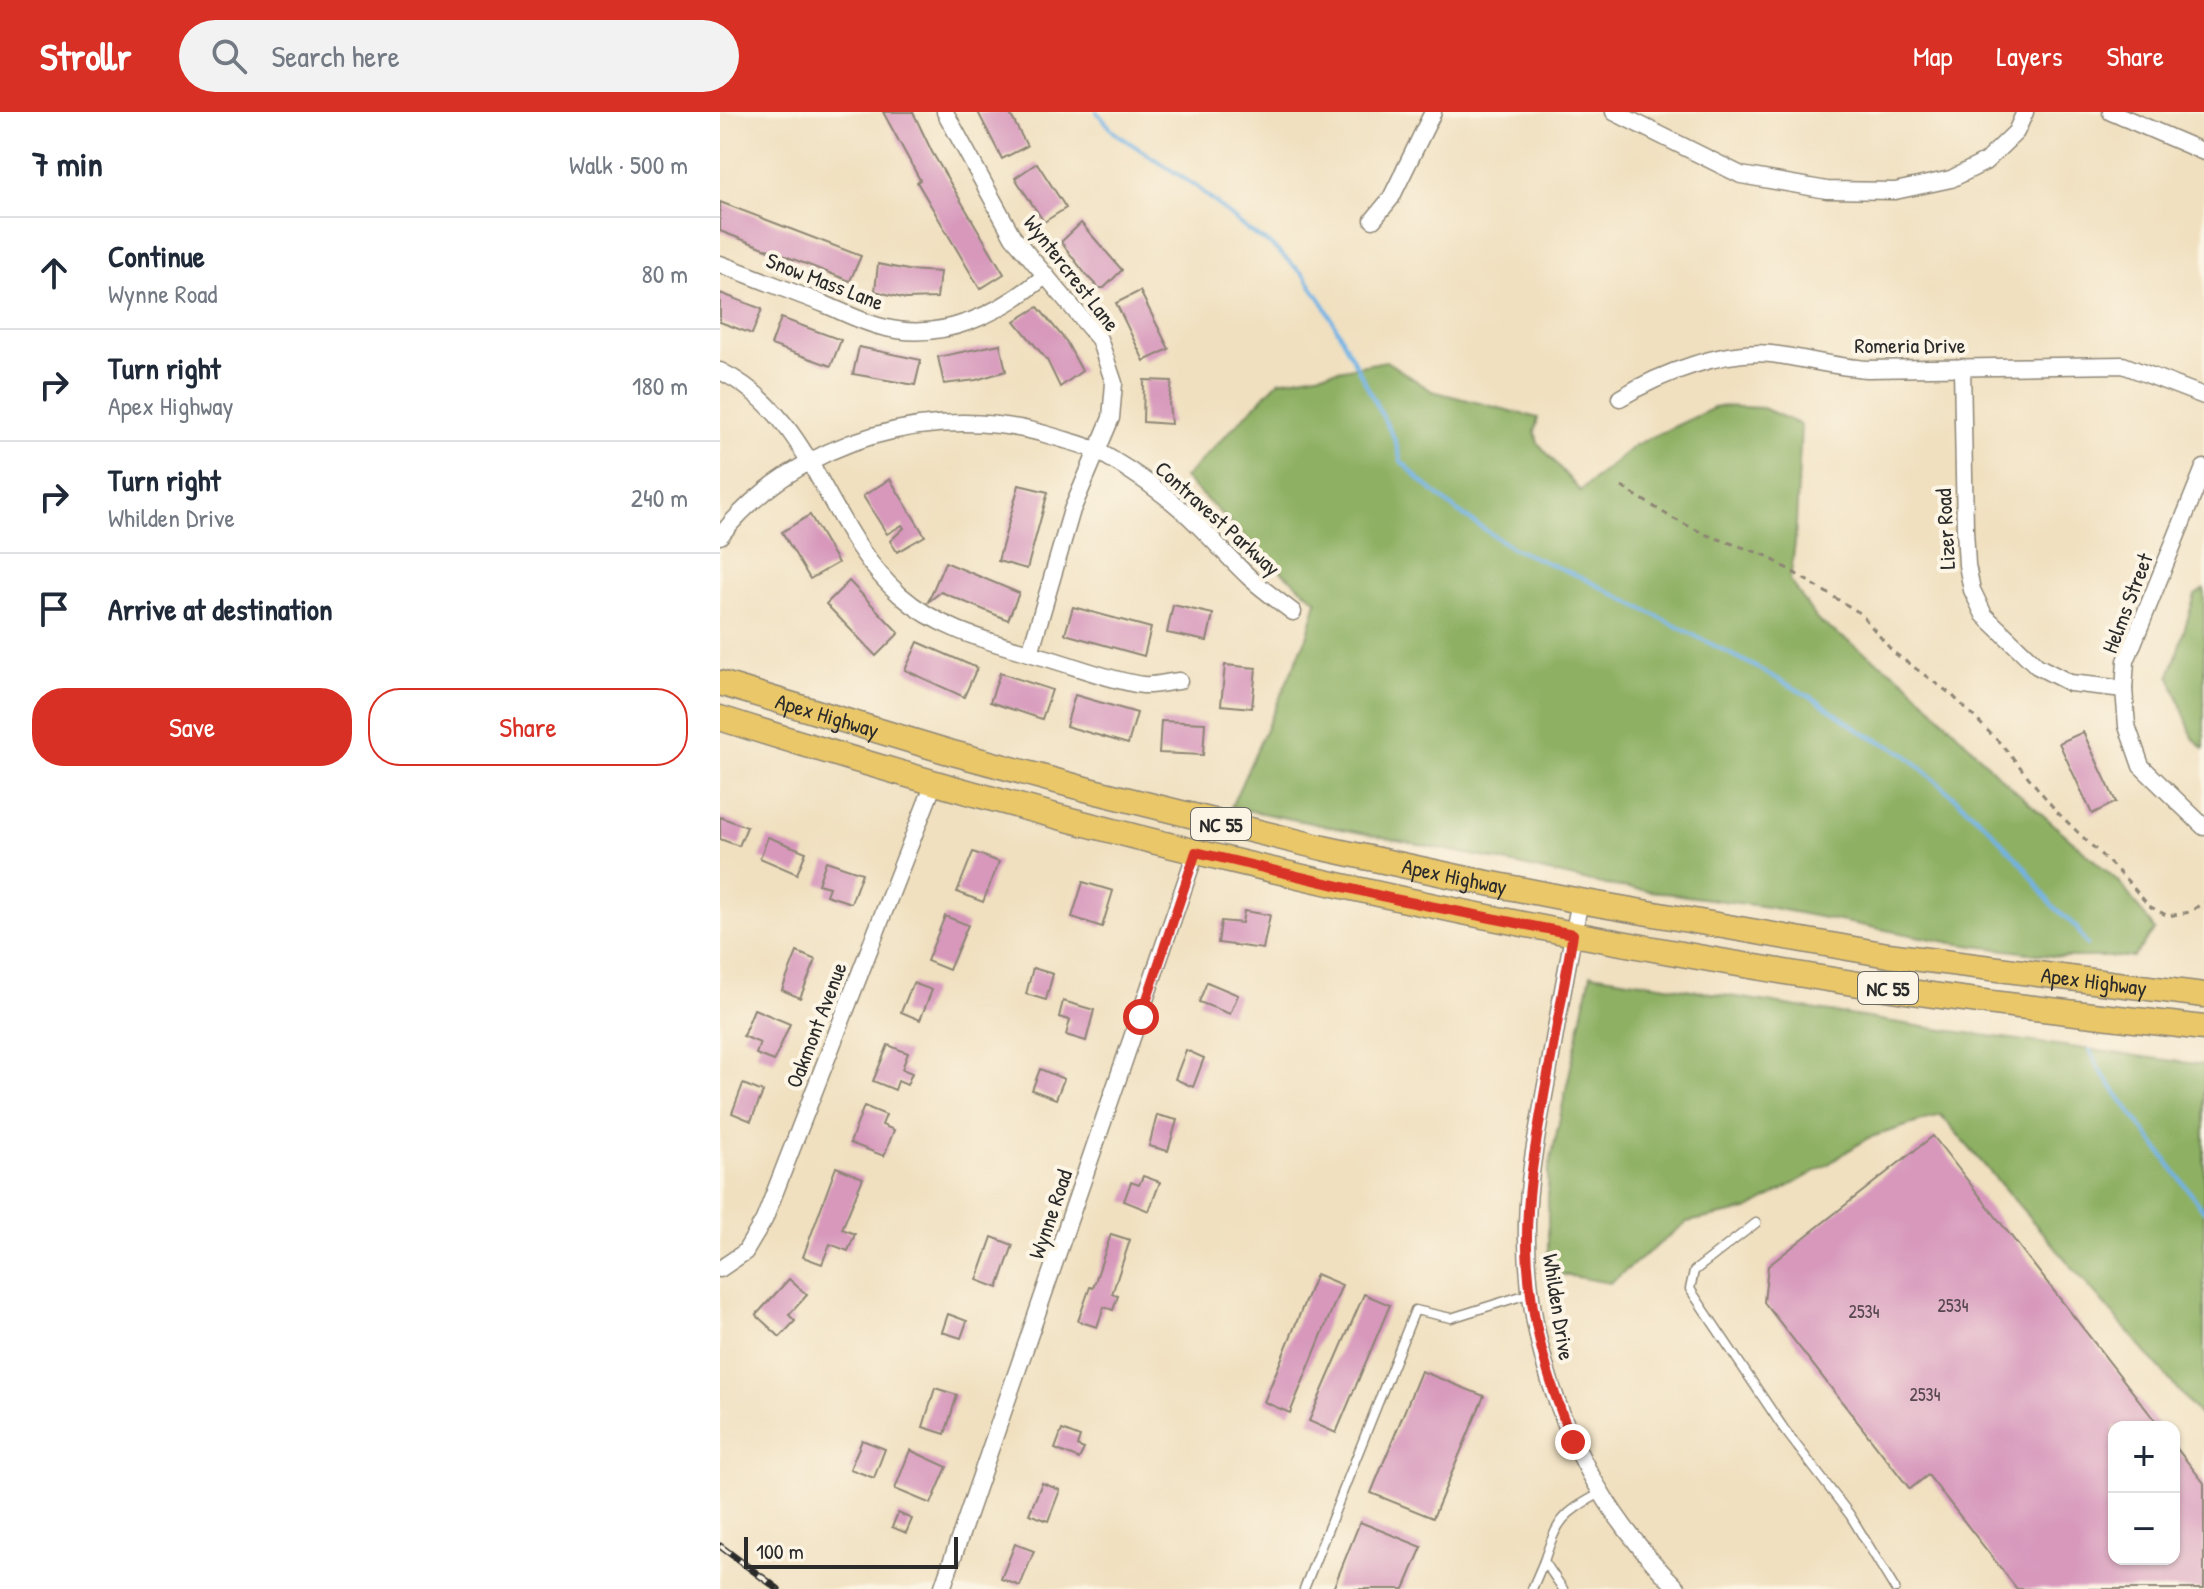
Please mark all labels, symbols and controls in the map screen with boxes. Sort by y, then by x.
search box [179,20,739,92]
text: Strollr [40,30,131,82]
icon: search [207,34,251,78]
text: Search here [271,36,400,76]
text: Map [1913,37,1953,75]
text: Layers [1997,37,2062,75]
text: Share [2106,37,2164,75]
text: 7 min [32,141,103,187]
text: Walk · 500 m [569,147,688,182]
street label: Wyntercrest Lane [1017,209,1127,338]
text: Continue [108,236,205,276]
street label: Snow Mass Lane [762,245,888,317]
icon: ahead [32,251,76,295]
text: 80 m [641,256,688,291]
text: Wynne Road [108,276,217,311]
street label: Romeria Drive [1854,330,1966,360]
text: Turn right [108,348,221,388]
icon: right [32,363,76,407]
text: 180 m [632,368,688,403]
text: Apex Highway [108,388,234,423]
street label: Contravest Parkway [1149,454,1287,582]
text: Turn right [108,460,221,500]
icon: right [32,475,76,519]
text: 240 m [631,480,688,515]
street label: Lizer Road [1928,487,1962,570]
text: Whilden Drive [108,500,235,535]
street label: Helms Street [2094,548,2160,657]
icon: arrive [32,587,76,631]
text: Arrive at destination [108,589,333,629]
street label: Apex Highway [772,686,882,745]
button: Save [32,688,352,766]
button: Share [368,688,688,766]
road number: NC 55 [1191,808,1251,840]
street label: Apex Highway [1400,850,1510,901]
street label: Oakmont Avenue [778,958,854,1092]
street label: Apex Highway [2039,960,2149,1003]
road number: NC 55 [1858,972,1918,1004]
route start [1123,999,1159,1035]
street label: Wynne Road [1021,1165,1079,1263]
street label: Whilden Drive [1536,1252,1582,1363]
house number: 2534 [1938,1293,1969,1318]
house number: 2534 [1849,1299,1880,1324]
house number: 2534 [1910,1382,1941,1407]
map controls [2108,1421,2180,1565]
button: + [2108,1421,2180,1493]
route end [1555,1424,1591,1460]
button: − [2108,1493,2180,1565]
scale bar [744,1533,958,1569]
text: 100 m [756,1536,804,1566]

